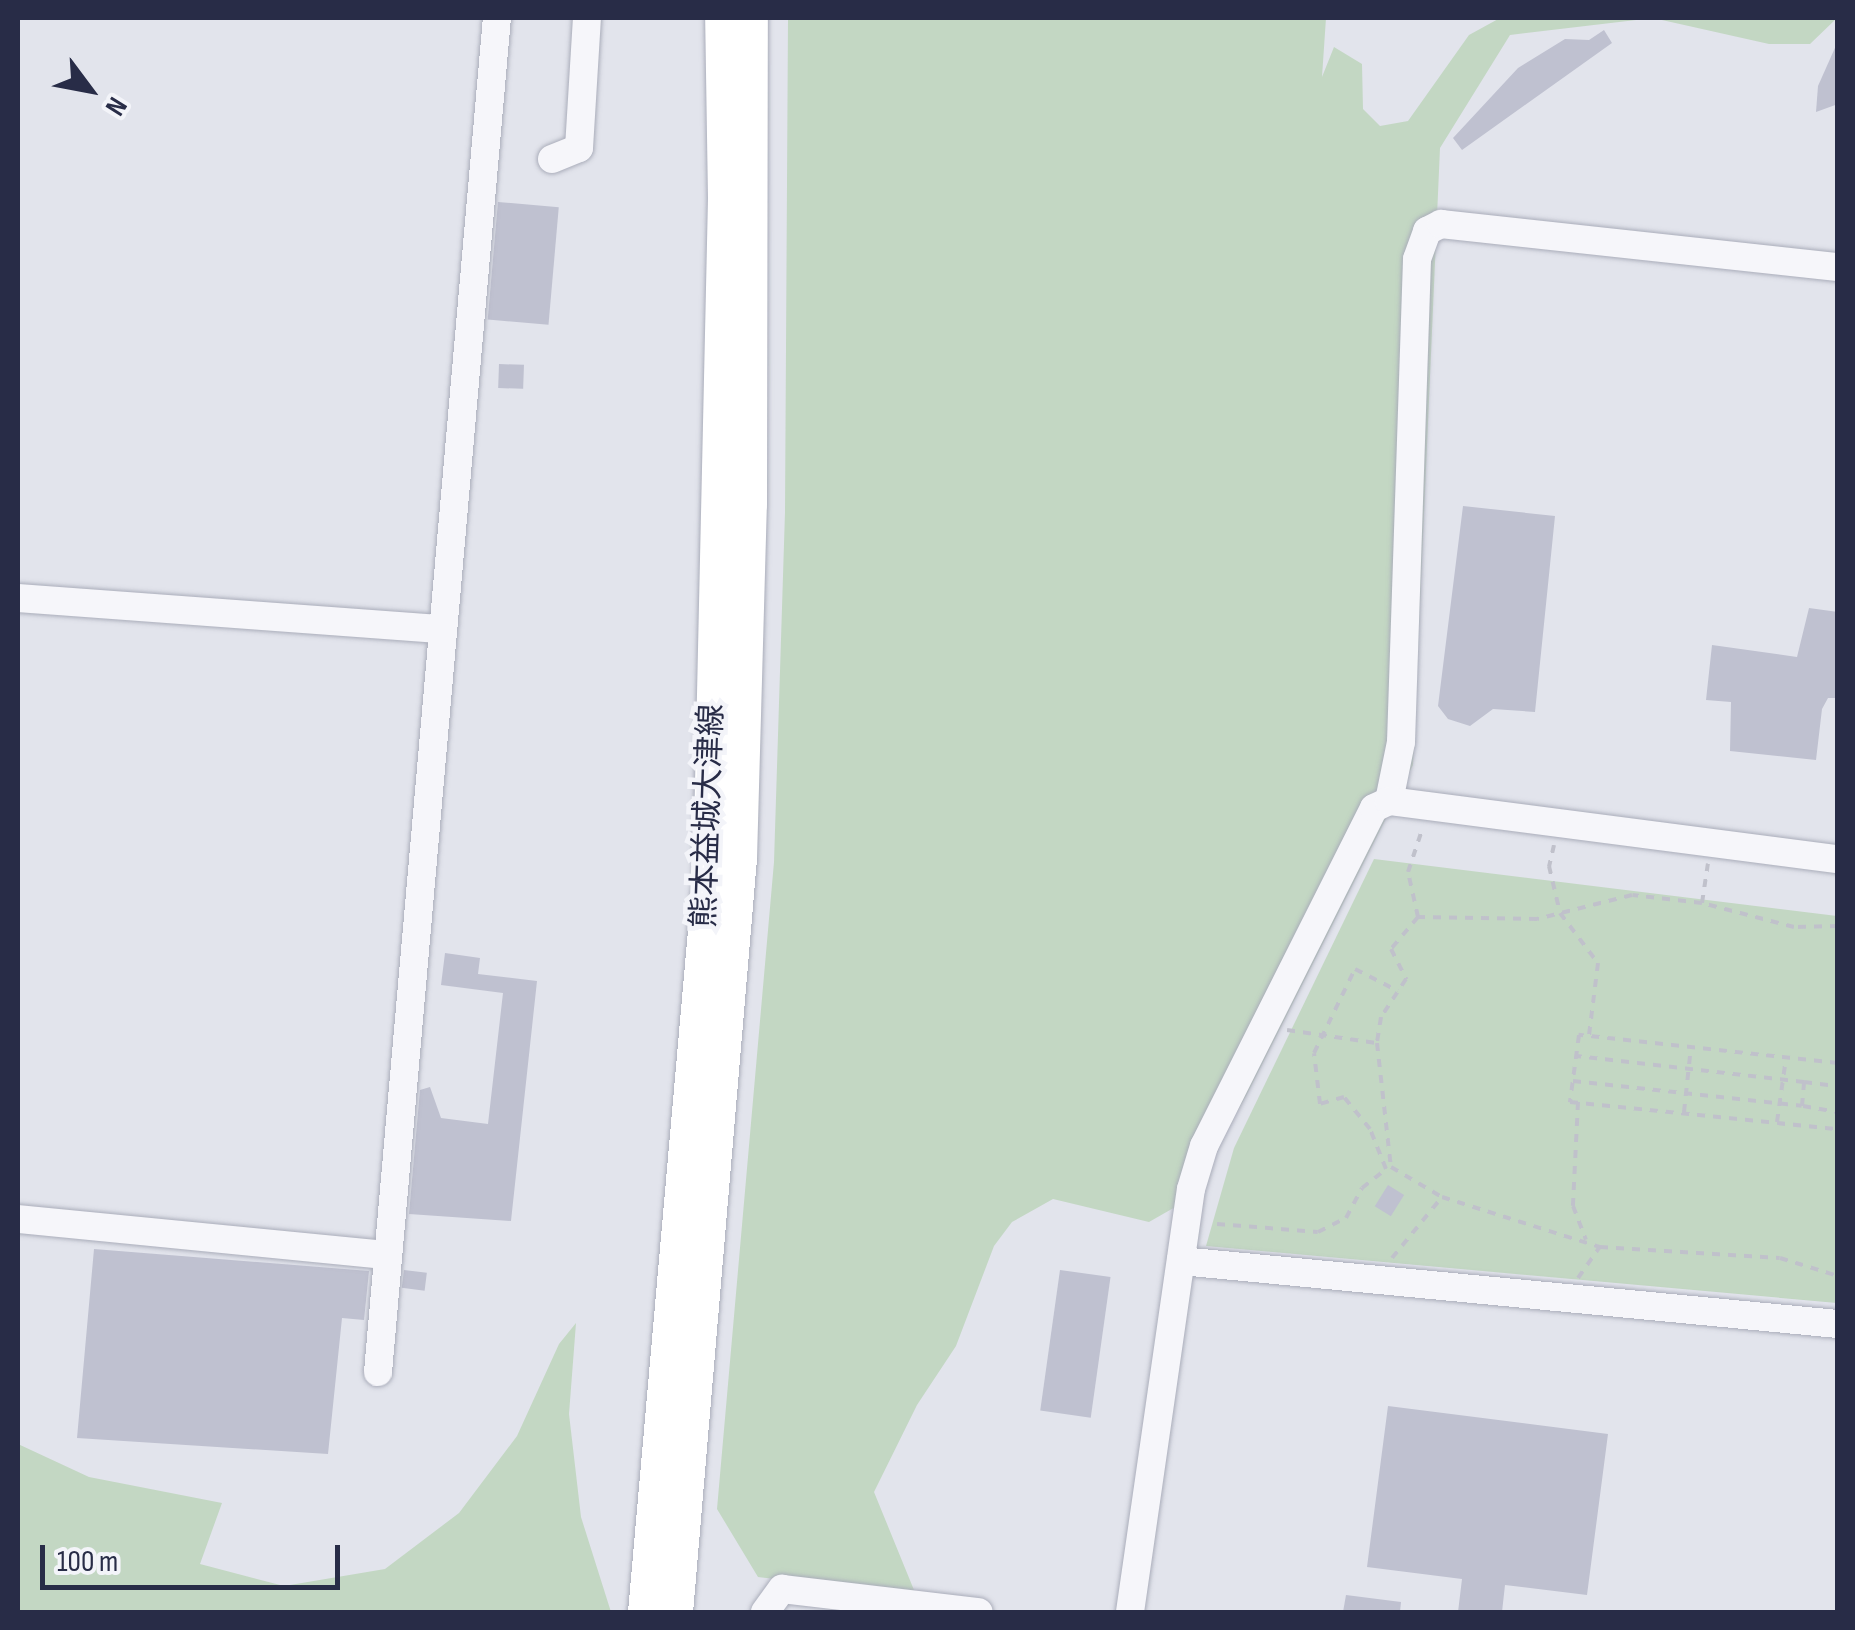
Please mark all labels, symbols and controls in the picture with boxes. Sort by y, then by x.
north arrow [40,40,140,140]
text: N [98,91,134,121]
street label: 熊本益城大津線 [686,703,732,929]
scale bar [45,1525,345,1587]
text: 100 m [57,1544,118,1580]

